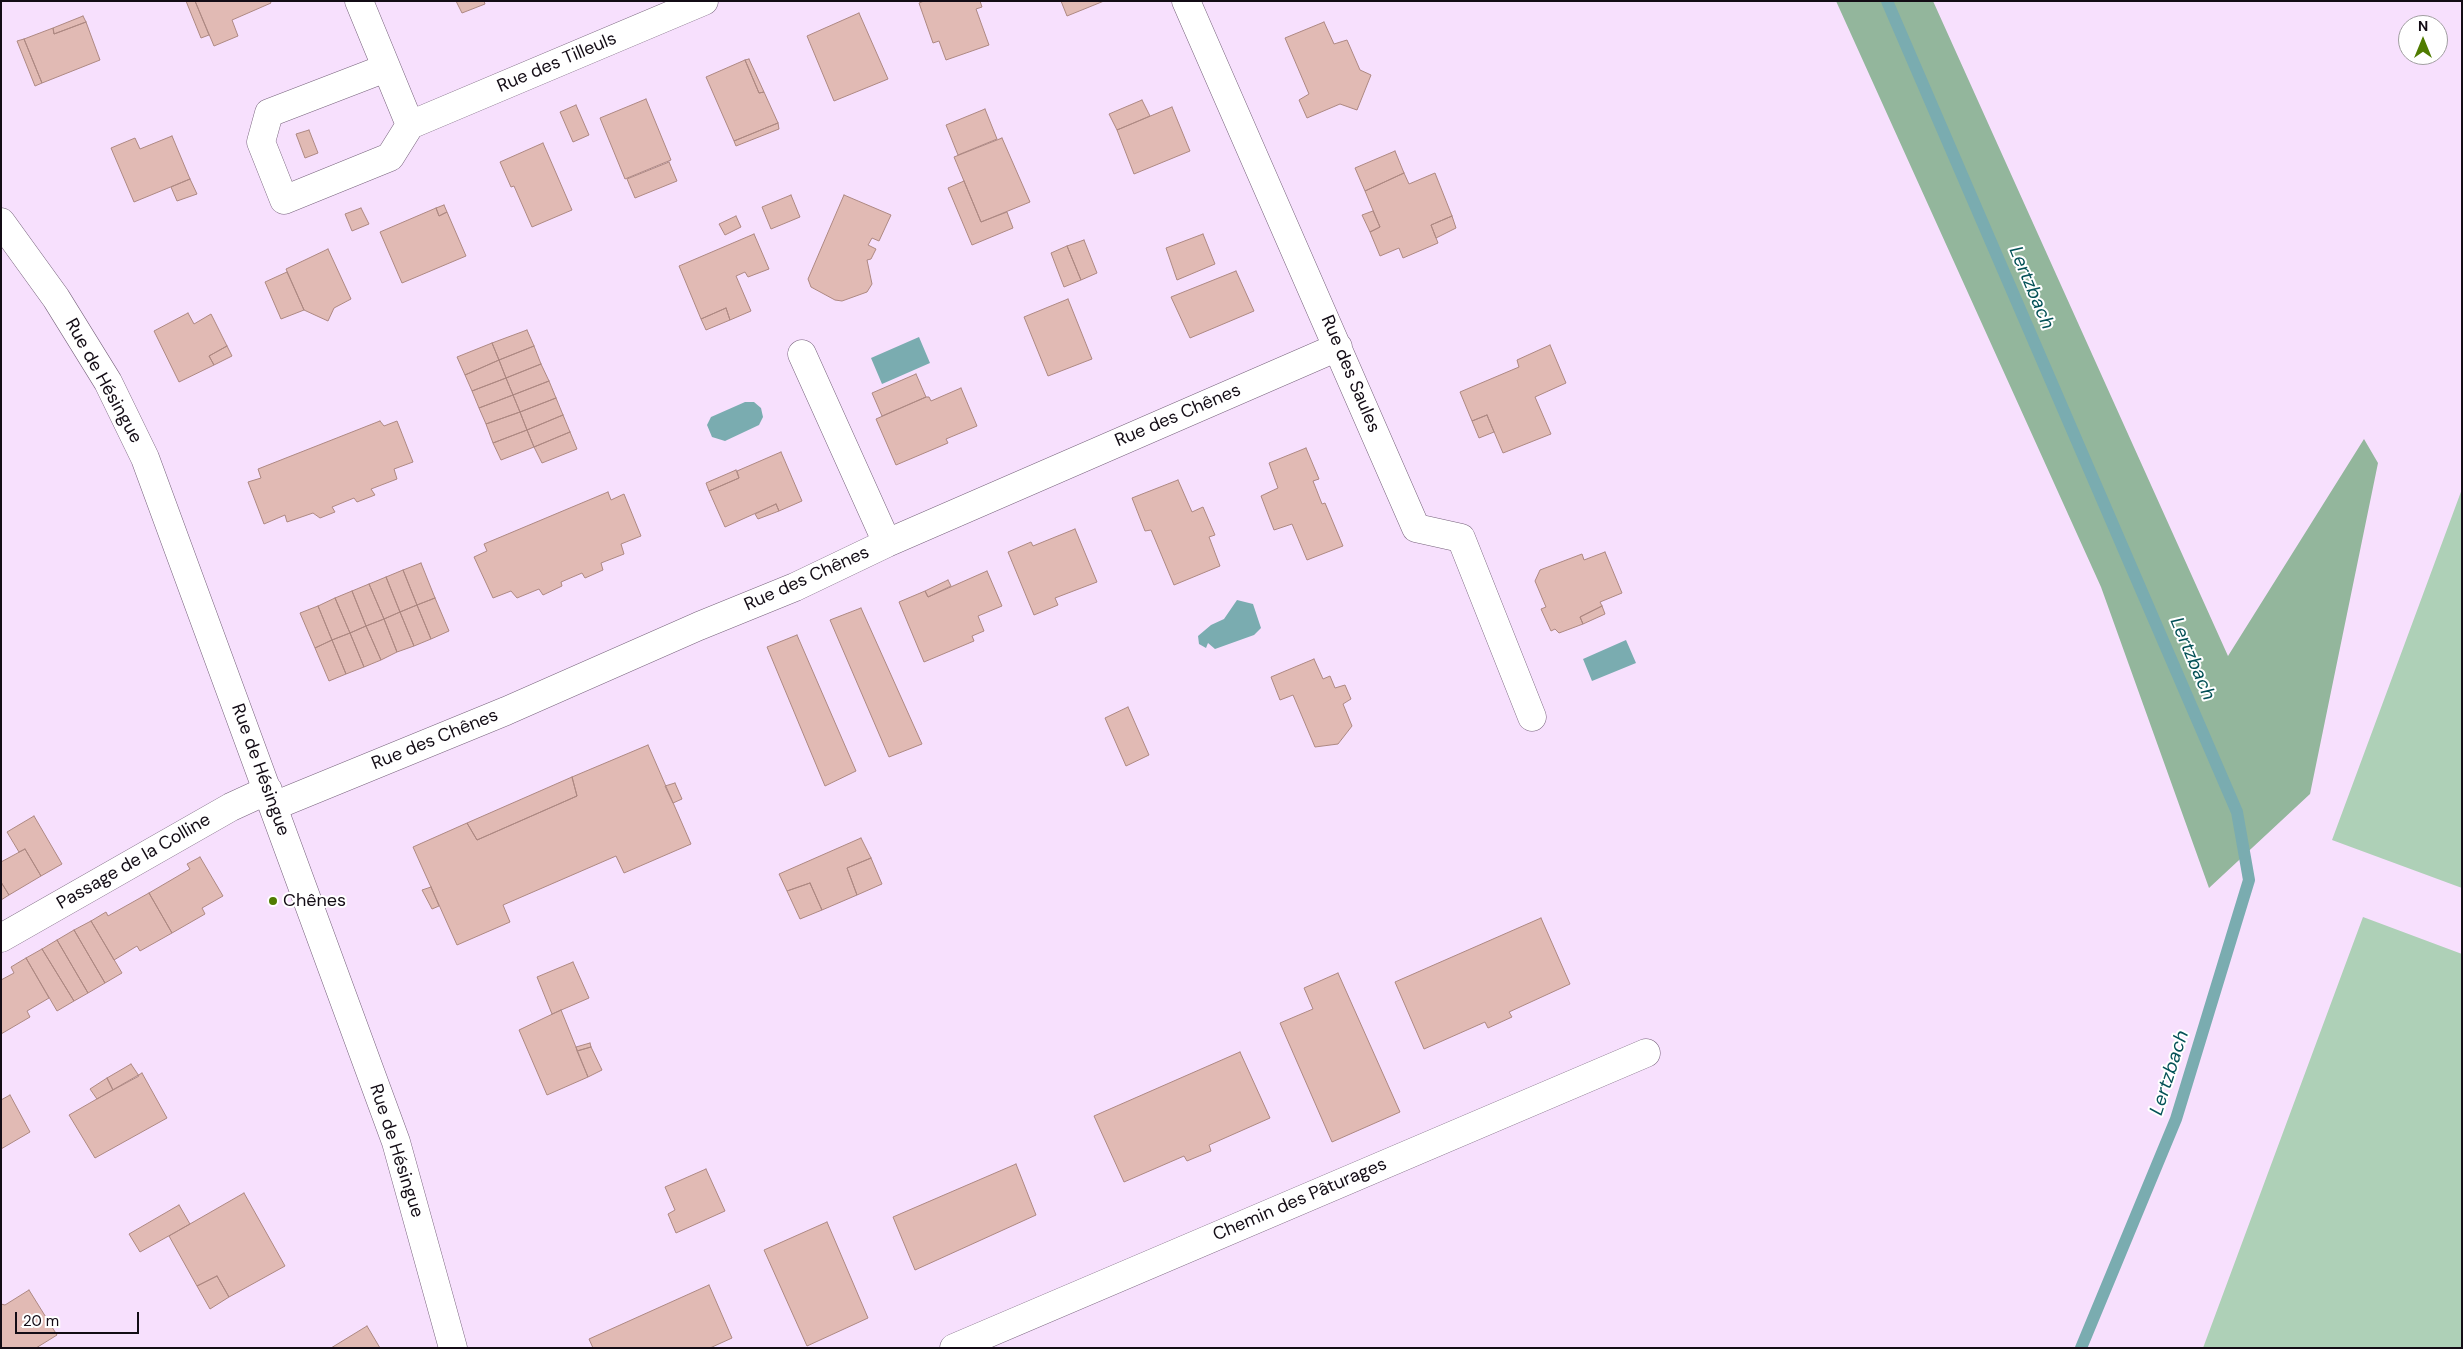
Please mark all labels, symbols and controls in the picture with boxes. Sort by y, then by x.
north arrow [2398,15,2448,65]
text: N [2418,17,2428,35]
street label: Rue des Tilleuls [494,28,620,98]
water label: Lertzbach [2003,243,2059,333]
street label: Rue des Saules [1316,312,1384,436]
street label: Rue de Hésingue [60,315,146,447]
street label: Rue des Chênes [1112,380,1244,452]
street label: Rue des Chênes [741,542,873,616]
water label: Lertzbach [2164,614,2220,704]
street label: Rue de Hésingue [226,701,294,839]
street label: Rue des Chênes [369,705,501,775]
street label: Passage de la Colline [53,809,215,915]
place label: Chênes [283,890,346,912]
marker: Chênes [267,895,279,907]
water label: Lertzbach [2146,1028,2194,1118]
street label: Rue de Hésingue [364,1082,428,1220]
street label: Chemin des Pâturages [1210,1154,1390,1246]
scale bar [18,1302,141,1334]
text: 20 m [23,1311,59,1331]

